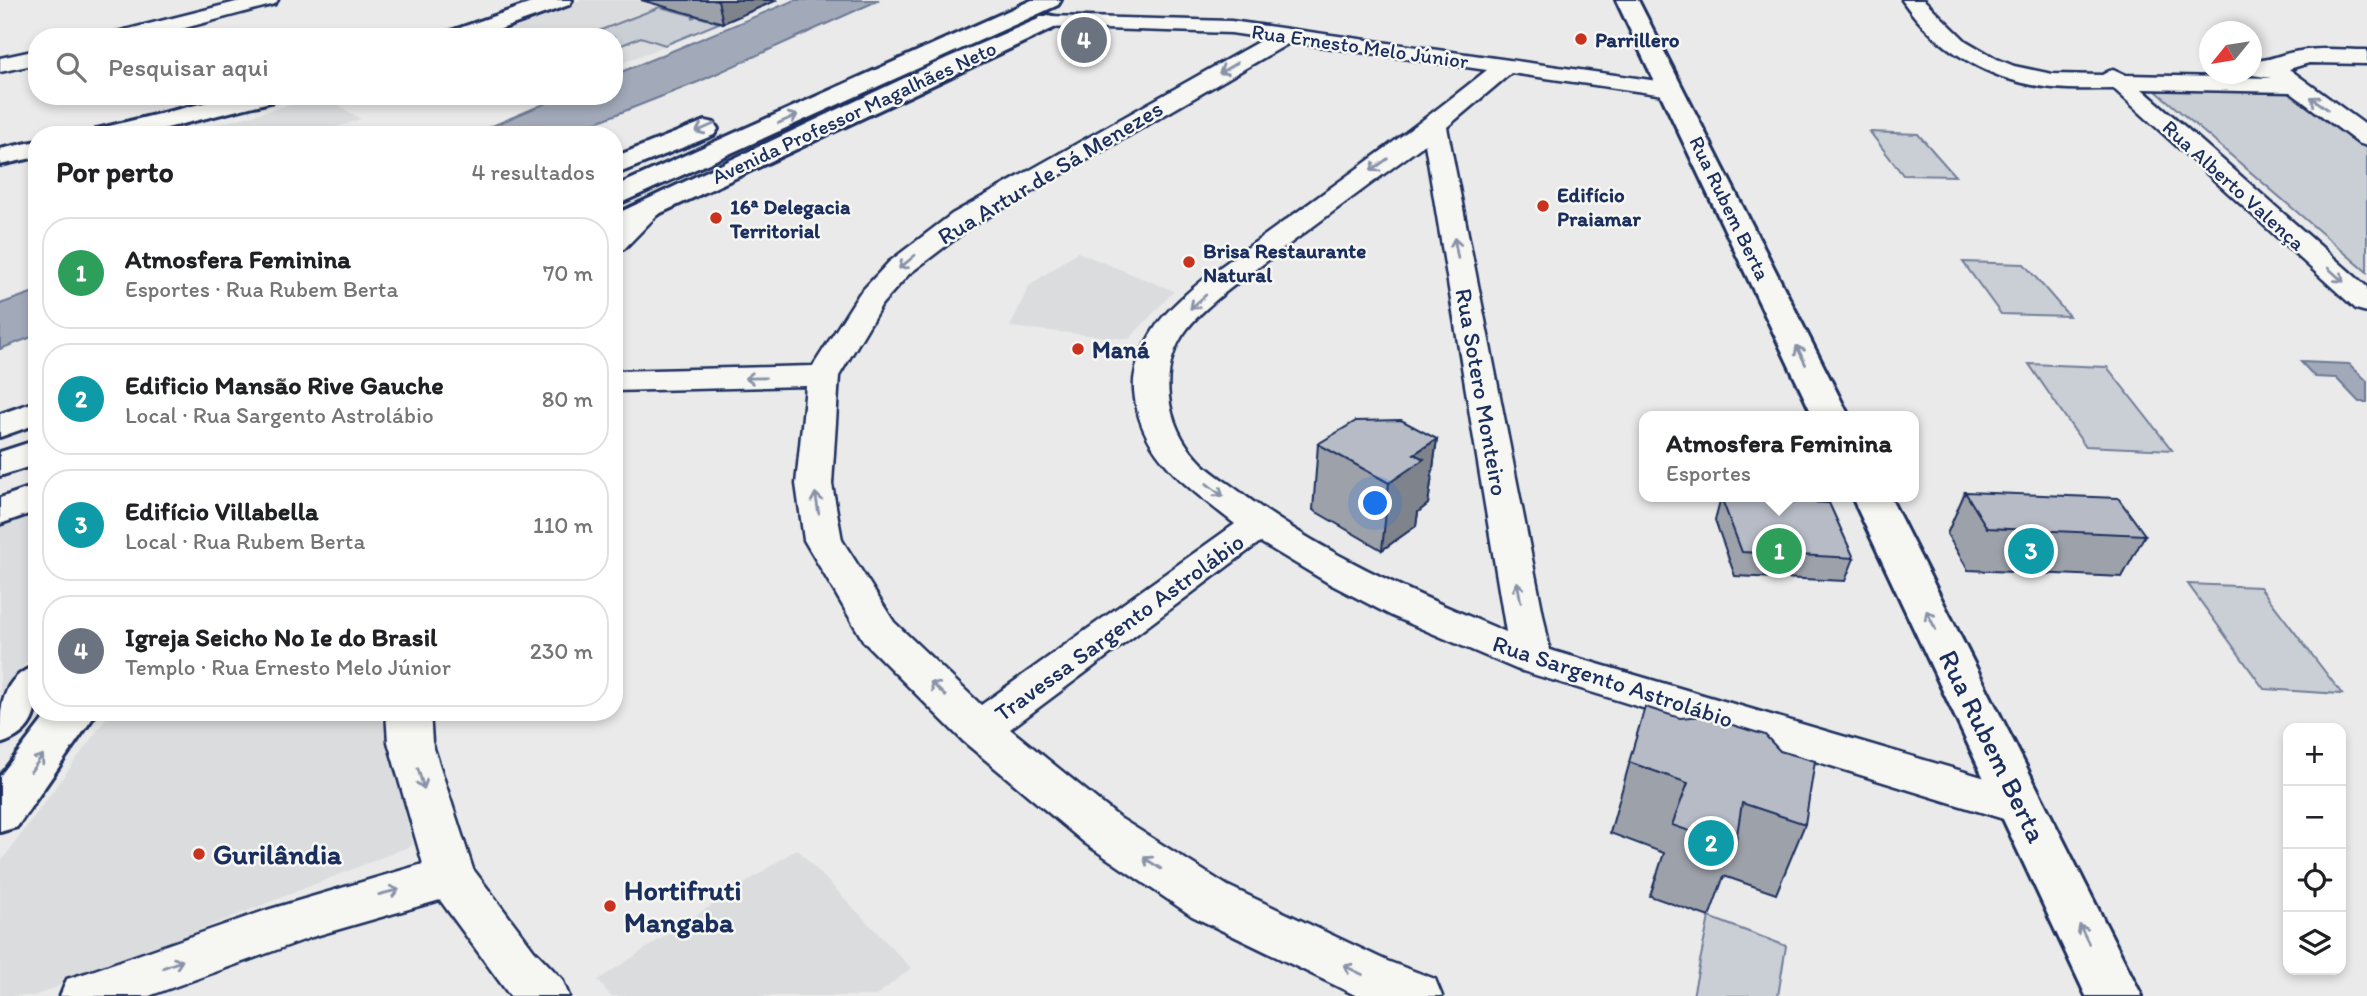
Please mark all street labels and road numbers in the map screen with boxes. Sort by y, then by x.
street label: Rua Ernesto Melo Júnior [1250,18,1471,74]
street label: Avenida Professor Magalhães Neto [708,35,1000,189]
street label: Rua Artur de Sá Menezes [932,93,1168,251]
street label: Rua Alberto Valença [2158,115,2310,256]
street label: Rua Rubem Berta [1684,132,1776,284]
street label: Rua Sotero Monteiro [1449,286,1515,498]
street label: Travessa Sargento Astrolábio [989,527,1249,727]
street label: Rua Sargento Astrolábio [1489,628,1737,734]
street label: Rua Rubem Berta [1932,644,2055,848]

